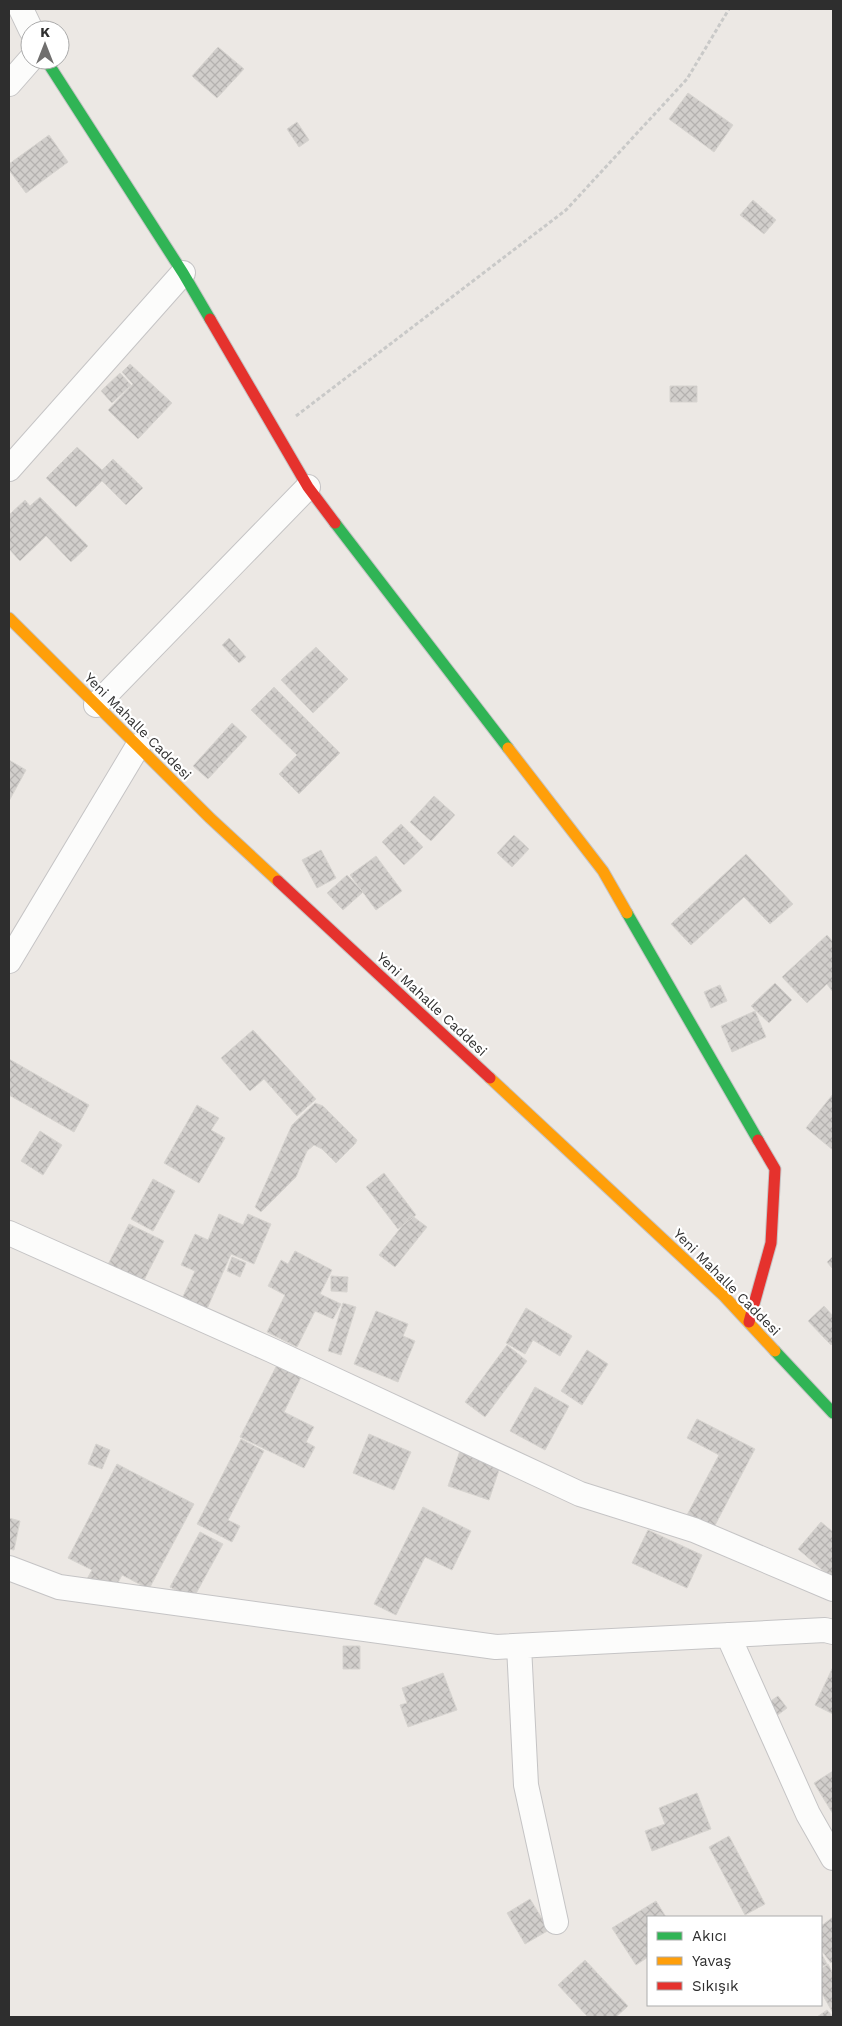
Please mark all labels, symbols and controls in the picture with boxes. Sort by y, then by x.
north arrow [20,20,70,70]
text: K [40,24,50,40]
street label: Yeni Mahalle Caddesi [81,669,195,783]
street label: Yeni Mahalle Caddesi [374,949,490,1059]
street label: Yeni Mahalle Caddesi [670,1225,784,1339]
legend [647,1916,822,2006]
text: Akıcı [692,1927,727,1945]
text: Yavaş [692,1952,732,1970]
text: Sıkışık [692,1977,739,1995]

